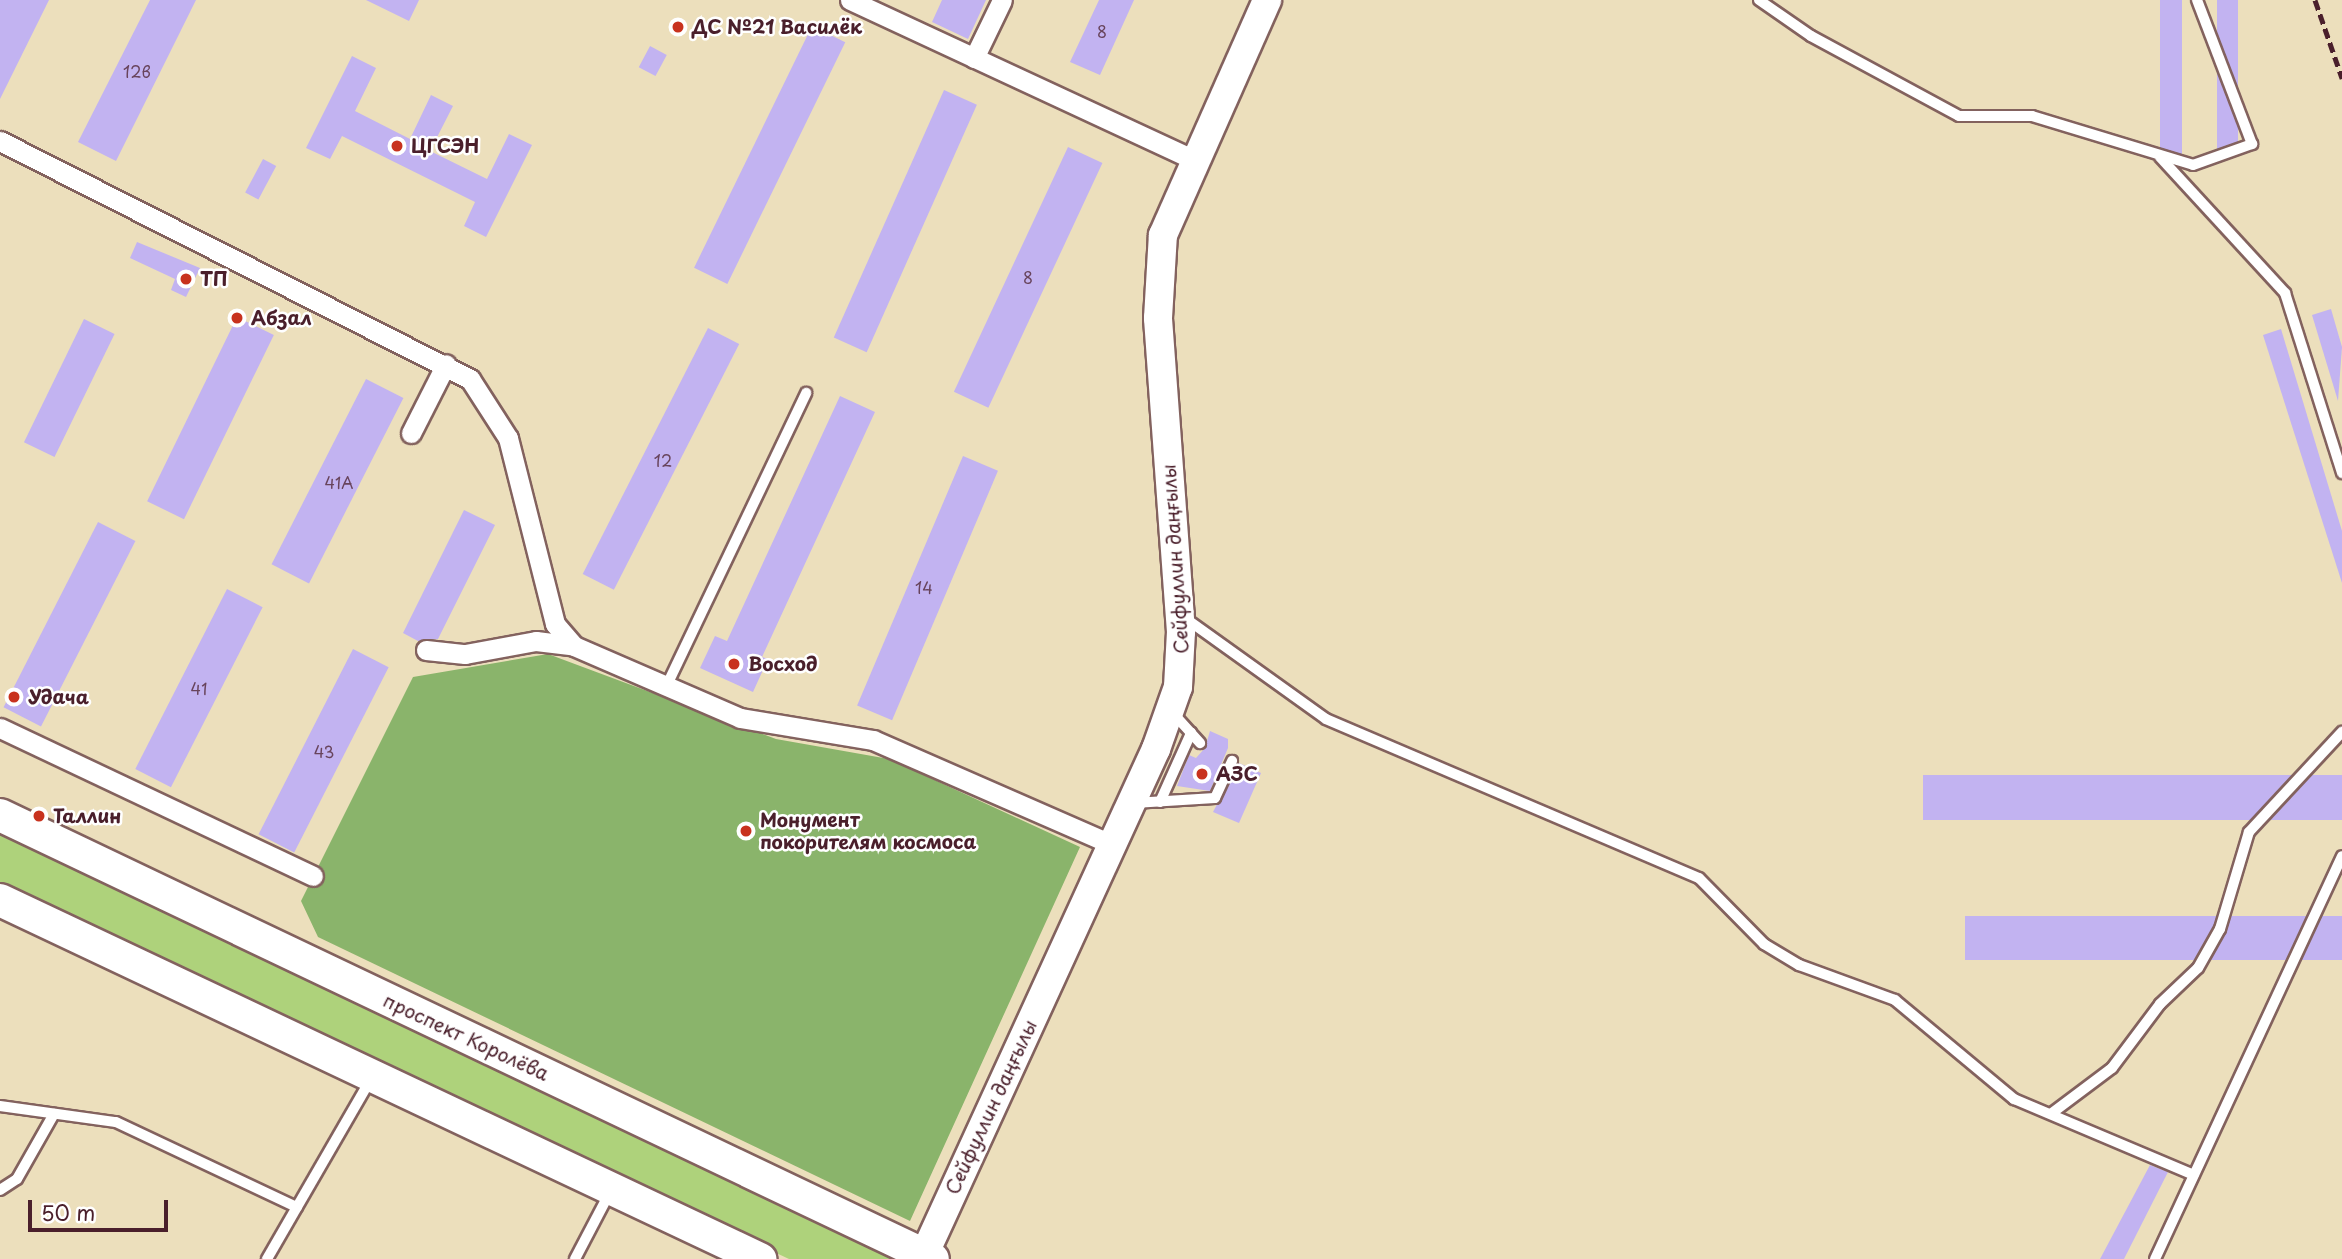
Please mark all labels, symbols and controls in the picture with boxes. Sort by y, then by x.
place label: ДС №21 Василёк [692,16,864,38]
marker: ДС №21 Василёк [670,19,686,35]
house number: 8 [1097,21,1107,41]
house number: 12в [123,61,151,81]
place label: ЦГСЭН [411,135,479,157]
marker: ЦГСЭН [389,138,405,154]
house number: 8 [1023,267,1033,287]
place label: ТП [200,268,228,290]
marker: ТП [178,271,194,287]
place label: Абзал [251,307,312,329]
marker: Абзал [229,310,245,326]
house number: 12 [654,450,672,470]
street label: Сейфуллин даңғылы [1157,463,1193,655]
house number: 41А [324,472,354,492]
house number: 14 [915,577,933,597]
place label: Восход [748,653,817,675]
marker: Восход [726,656,742,672]
house number: 41 [191,678,207,698]
place label: Удача [28,686,89,708]
marker: Удача [6,689,22,705]
house number: 43 [314,741,334,761]
place label: АЗС [1216,763,1258,785]
marker: АЗС [1194,766,1210,782]
place label: Таллин [53,805,121,827]
marker: Таллин [31,808,47,824]
place label: Монумент покорителям космоса [760,809,977,853]
marker: Монумент покорителям космоса [738,823,754,839]
street label: проспект Королёва [379,989,553,1085]
street label: Сейфуллин даңғылы [940,1016,1042,1198]
scale bar [32,1186,172,1230]
text: 50 m [41,1196,95,1228]

